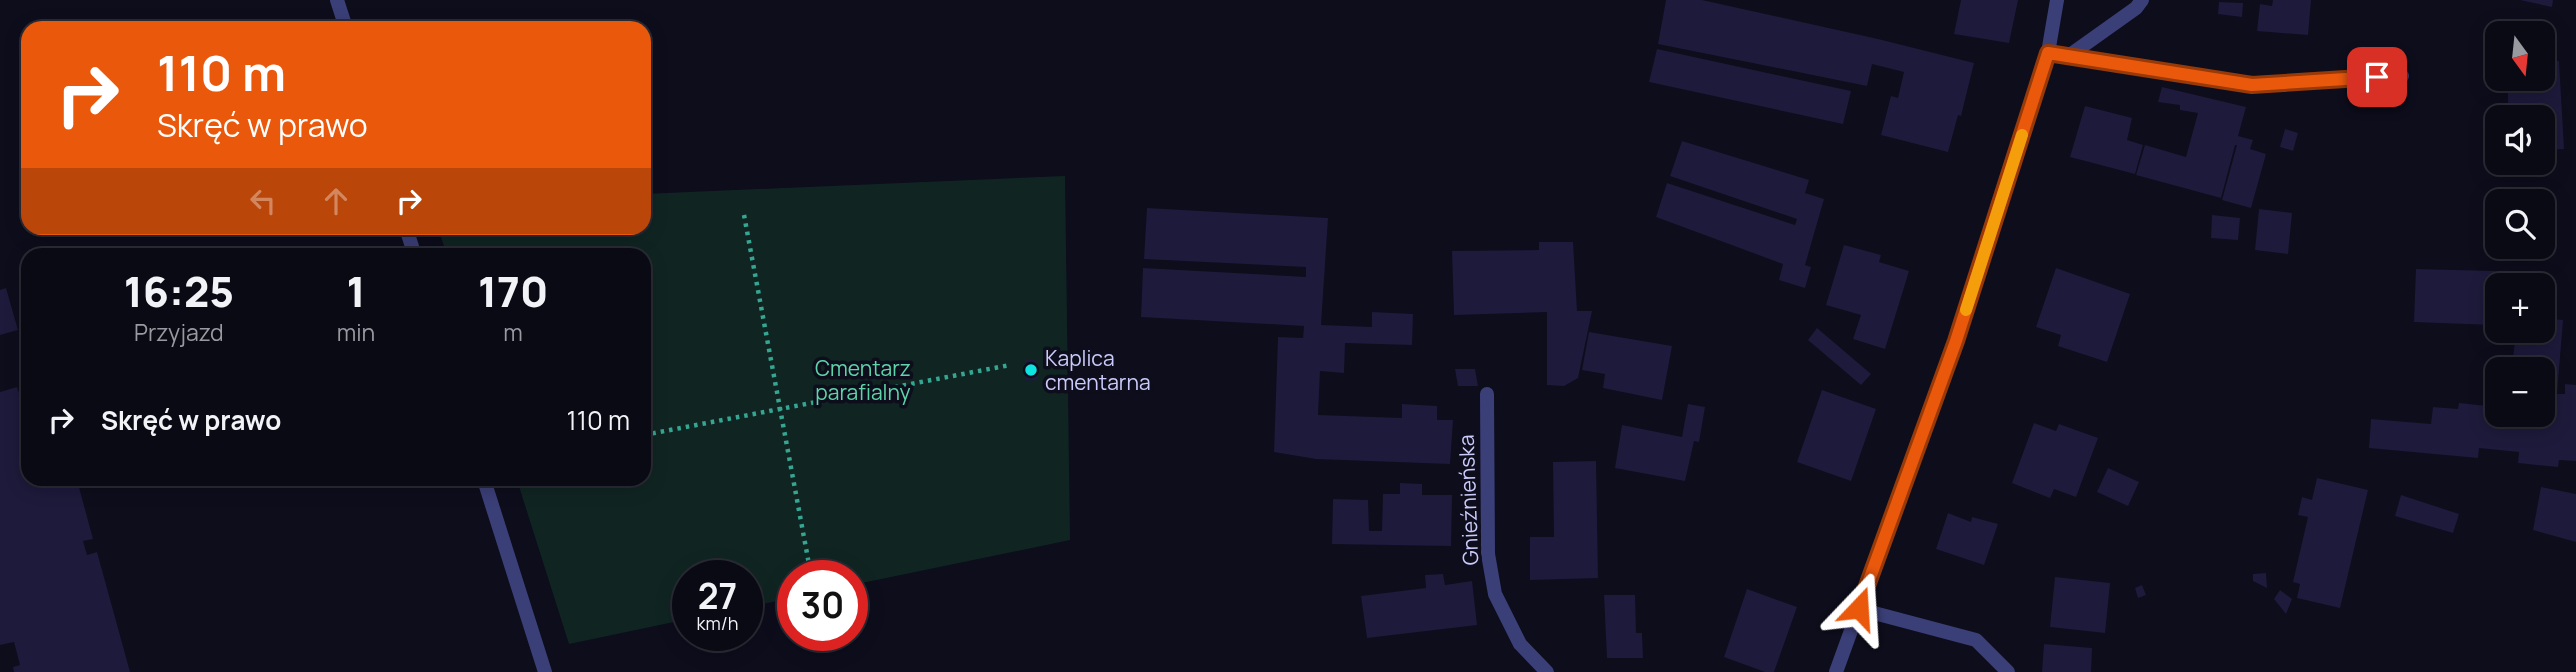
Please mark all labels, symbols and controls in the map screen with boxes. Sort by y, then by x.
north arrow [2485,21,2555,91]
map controls [2485,21,2555,427]
text: 110 m [157,39,286,106]
pin [2347,47,2407,107]
icon: right [42,49,133,140]
icon: arrive [2358,58,2396,96]
text: Skręć w prawo [157,103,368,147]
button: sound [2485,105,2555,175]
icon: left [244,182,282,220]
icon: ahead [317,182,355,220]
icon: right [390,182,428,220]
button: search [2485,189,2555,259]
text: 16:25 [124,262,234,320]
text: 1 [346,262,366,320]
text: 170 [478,262,548,320]
button: + [2485,273,2555,343]
text: Przyjazd [134,316,224,348]
text: min [337,316,375,348]
text: m [503,316,523,348]
place label: Kaplica cmentarna [1045,344,1151,396]
park label: Cmentarz parafialny [815,354,911,406]
button: − [2485,357,2555,427]
marker: Kaplica cmentarna [1023,362,1039,378]
icon: right [42,401,80,439]
text: Skręć w prawo [101,402,281,438]
text: 110 m [567,402,630,438]
street label: Gnieźnieńska [1452,434,1484,566]
speed limit sign: 30 [777,560,868,651]
position arrow [1822,571,1896,645]
text: 27 [698,572,737,620]
text: km/h [697,611,738,635]

